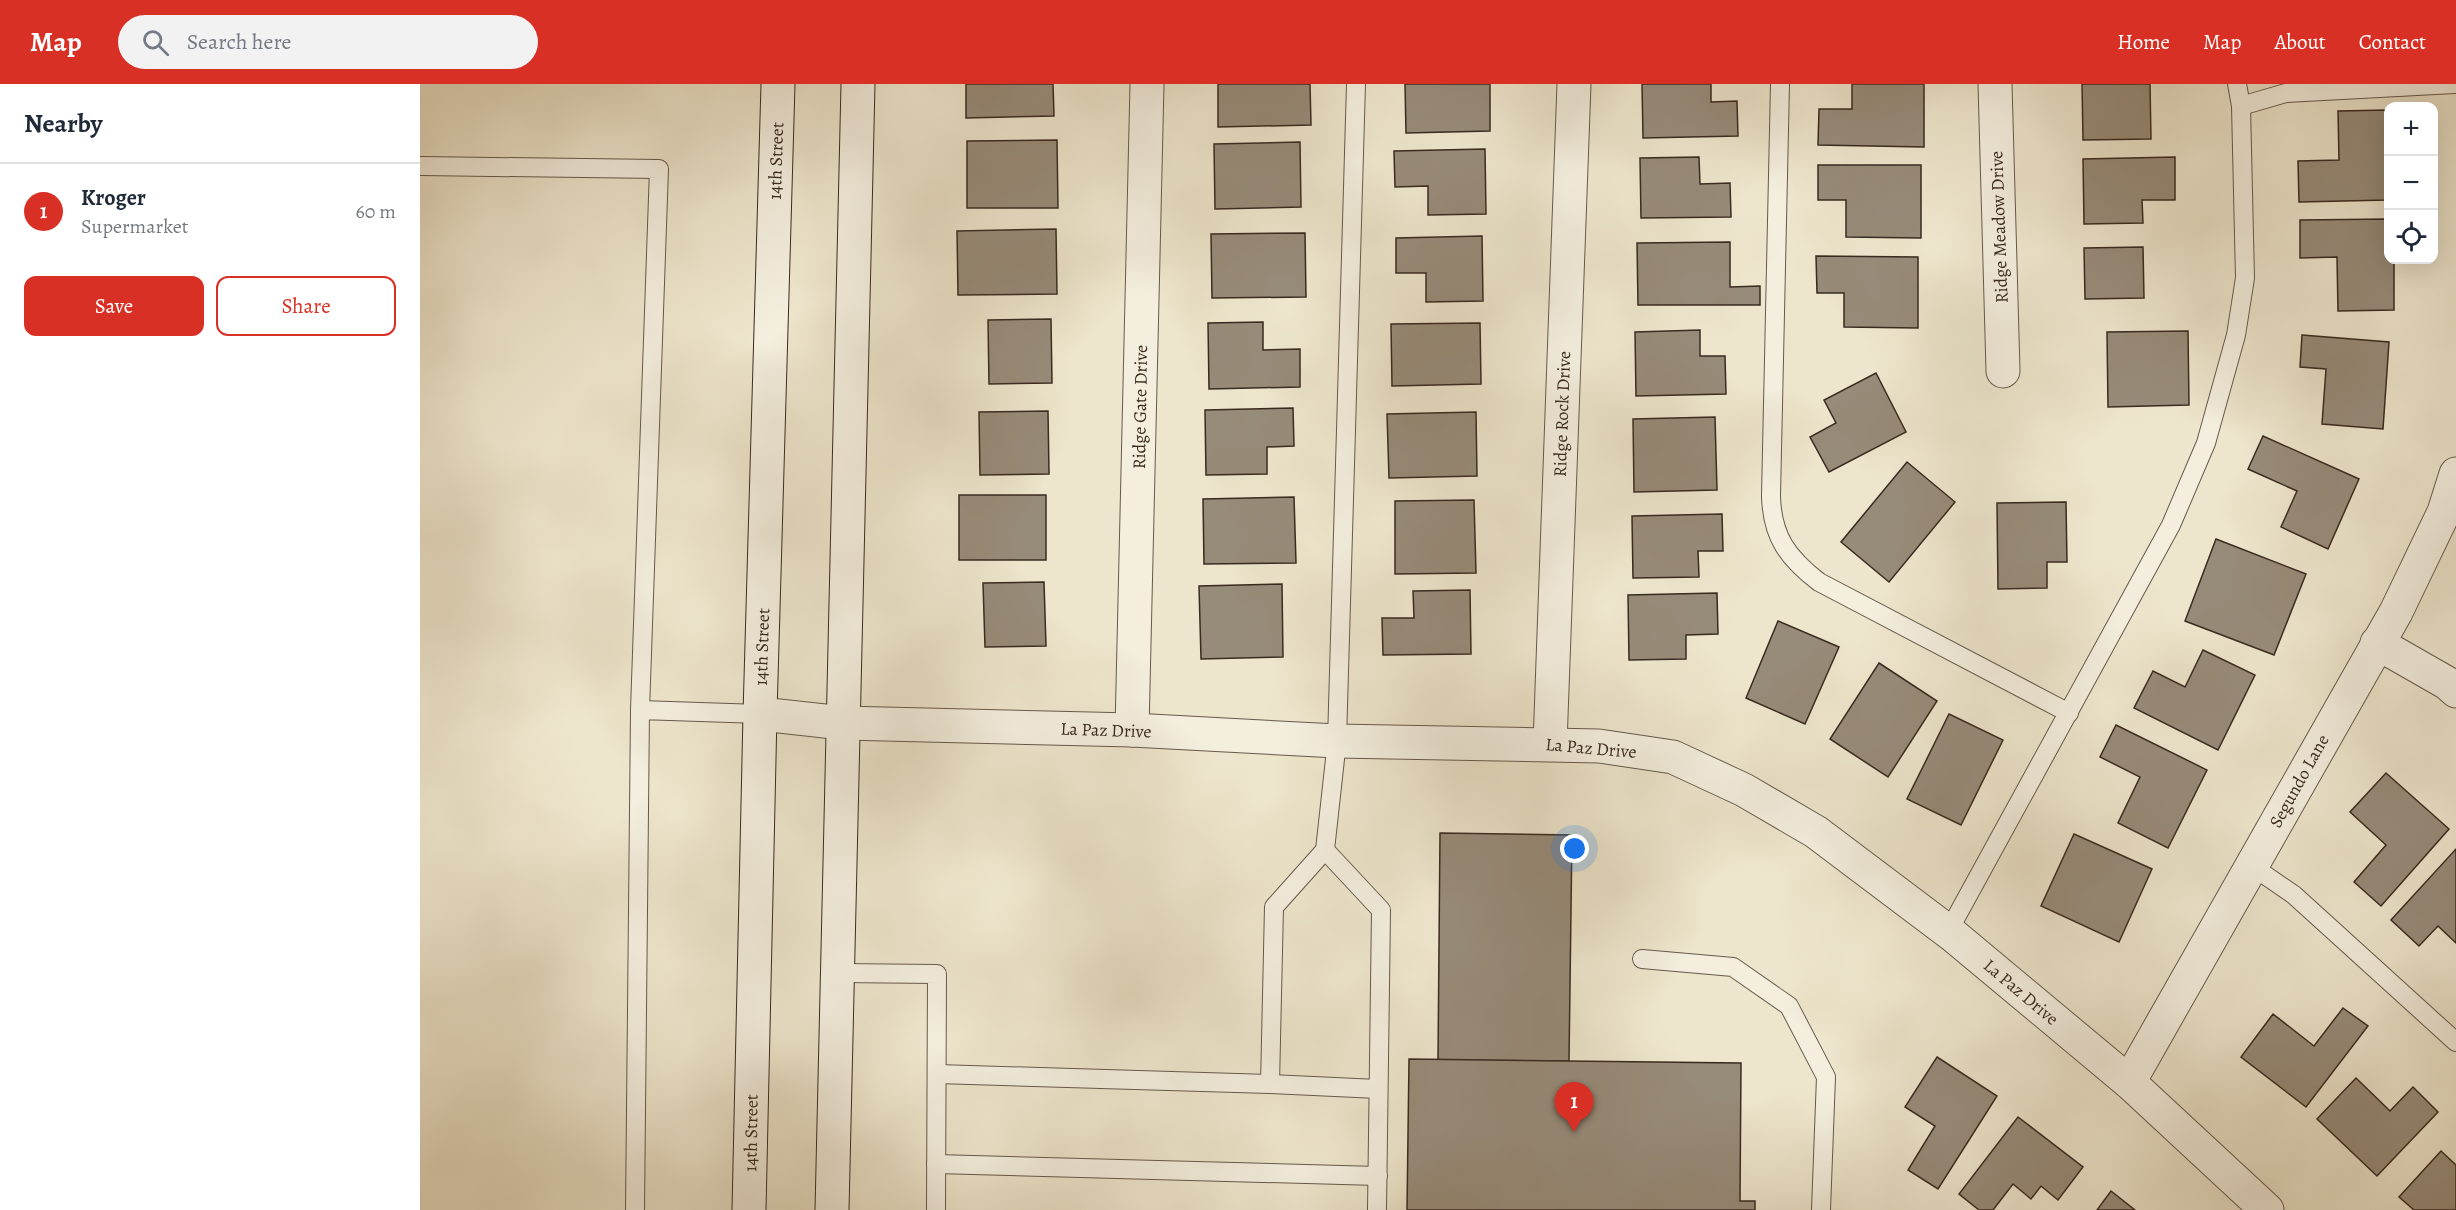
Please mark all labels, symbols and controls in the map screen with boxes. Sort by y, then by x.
search box [118,15,538,69]
text: Map [30,23,82,61]
icon: search [139,26,172,59]
text: Search here [187,27,291,57]
text: Home [2117,28,2170,56]
text: Map [2203,28,2241,56]
text: About [2274,28,2326,56]
text: Contact [2359,28,2426,56]
map controls [2384,102,2438,264]
button: + [2384,102,2438,156]
text: Nearby [24,106,103,141]
street label: 14th Street [763,122,789,200]
street label: Ridge Meadow Drive [1984,150,2014,304]
button: − [2384,156,2438,210]
text: Kroger [81,183,146,213]
text: 1 [40,198,47,225]
text: 60 m [356,198,396,225]
button: locate [2384,210,2438,264]
text: Supermarket [81,213,188,240]
button: Save [24,276,204,336]
button: Share [216,276,396,336]
street label: Ridge Gate Drive [1127,345,1153,469]
street label: Ridge Rock Drive [1548,351,1576,477]
street label: 14th Street [749,608,775,686]
street label: La Paz Drive [1060,716,1152,744]
street label: Segundo Lane [2263,730,2335,832]
street label: La Paz Drive [1544,732,1638,764]
your location [1560,834,1589,863]
street label: La Paz Drive [1978,953,2064,1031]
pin: 1 [1554,1082,1594,1132]
street label: 14th Street [738,1094,764,1172]

